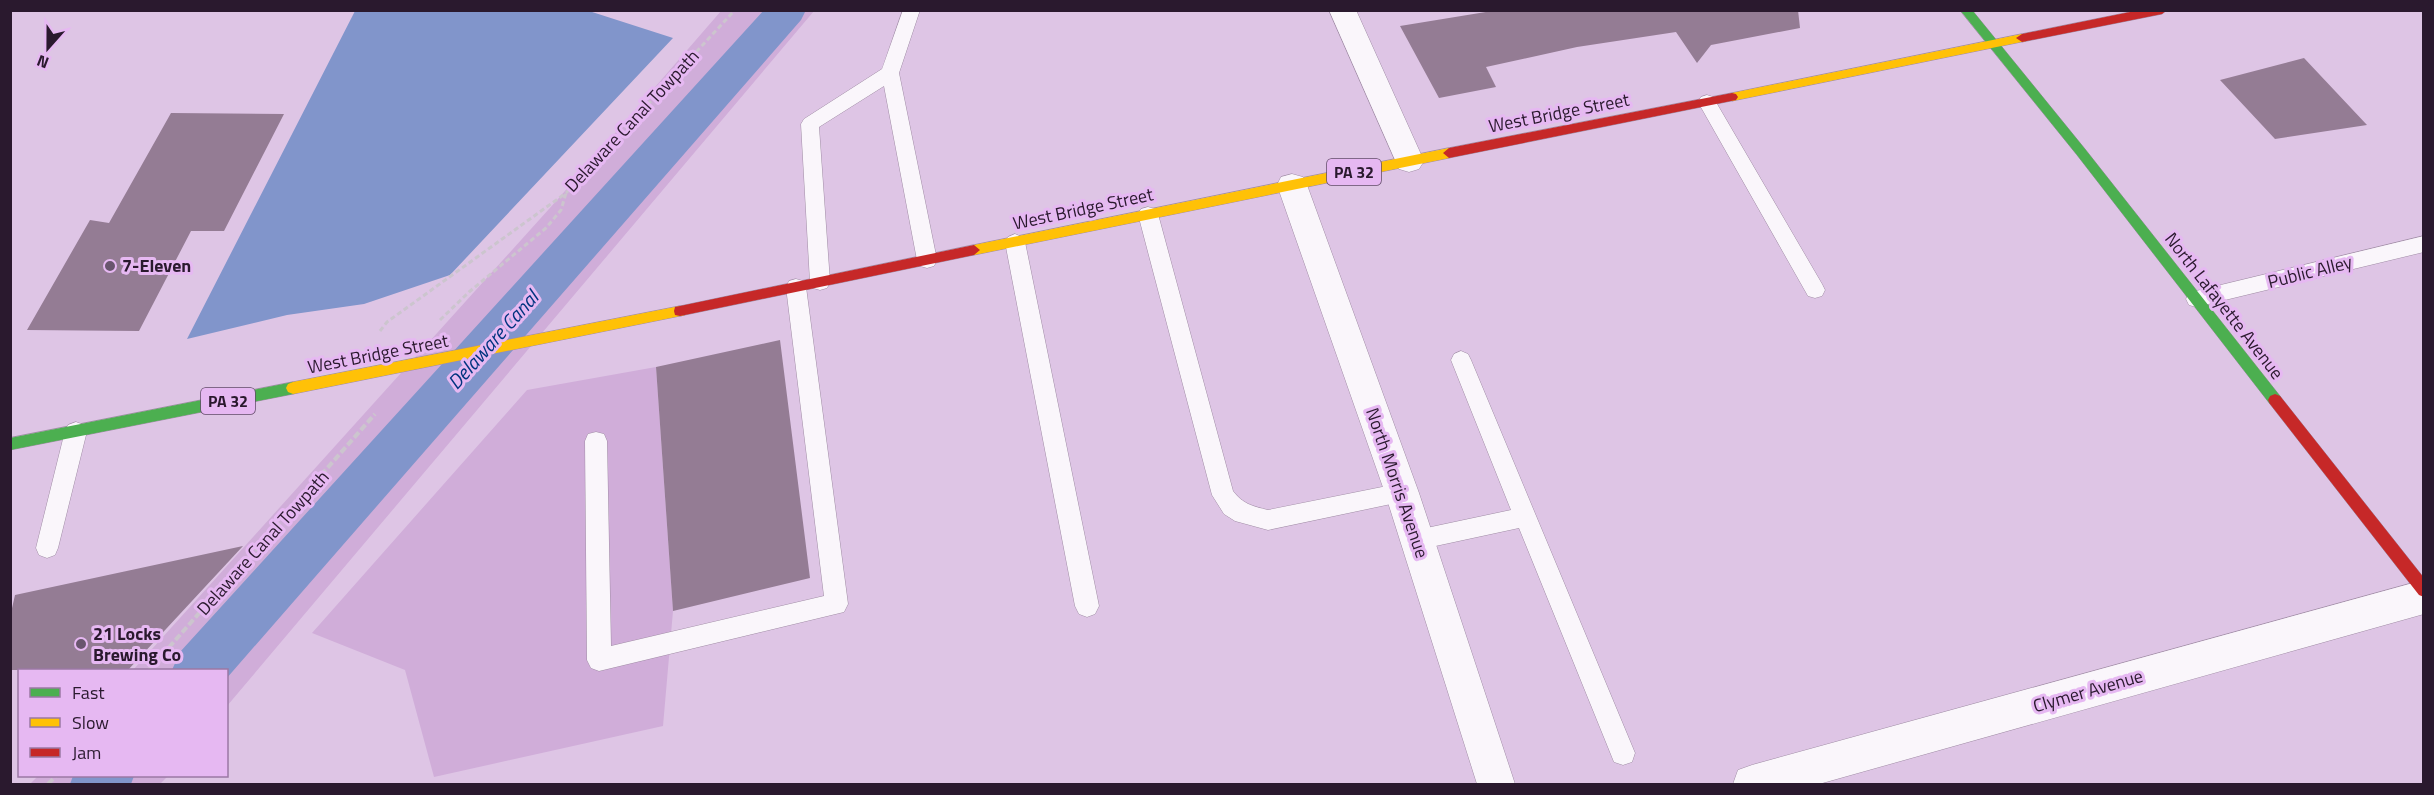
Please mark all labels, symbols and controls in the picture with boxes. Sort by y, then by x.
north arrow [18,18,78,78]
street label: Delaware Canal Towpath [558,43,705,198]
text: N [33,49,52,75]
street label: West Bridge Street [1486,86,1632,139]
road number: PA 32 [1327,159,1381,185]
street label: West Bridge Street [1010,180,1156,237]
street label: North Lafayette Avenue [2158,227,2290,385]
street label: Public Alley [2265,248,2355,295]
place label: 7-Eleven [122,252,191,279]
marker: 7-Eleven [103,259,117,273]
water label: Delaware Canal [440,281,547,396]
street label: West Bridge Street [305,327,451,380]
road number: PA 32 [201,388,255,414]
street label: North Morris Avenue [1359,404,1436,562]
street label: Delaware Canal Towpath [190,464,335,621]
place label: 21 Locks Brewing Co [93,620,181,668]
marker: 21 Locks Brewing Co [74,637,88,651]
street label: Clymer Avenue [2030,662,2146,719]
legend [18,669,228,777]
text: Fast [72,679,105,706]
text: Slow [72,709,109,736]
text: Jam [72,739,101,766]

